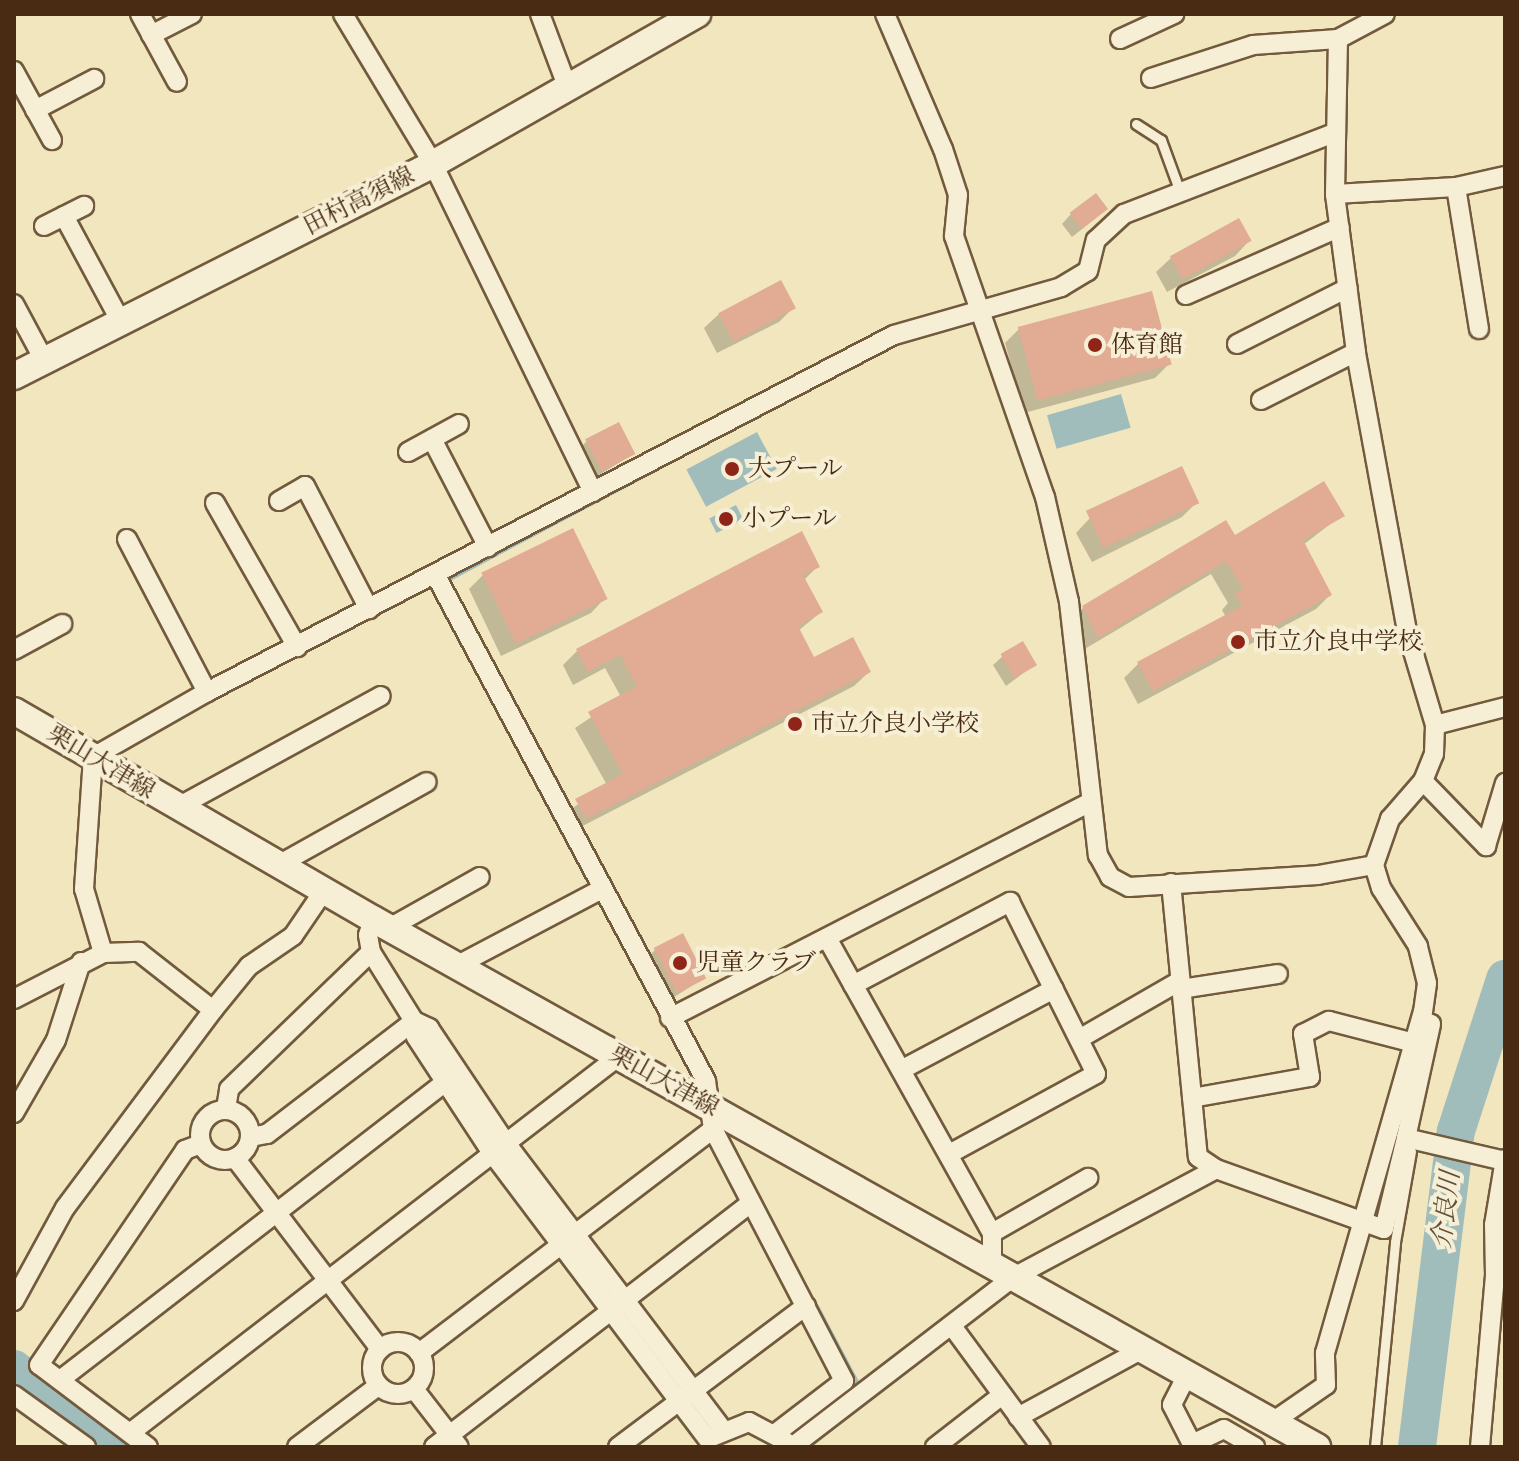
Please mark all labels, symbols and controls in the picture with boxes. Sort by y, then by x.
street label: 田村高須線 [299,161,419,241]
place label: 体育館 [1111,331,1183,359]
marker: 体育館 [1086,336,1104,354]
place label: 大プール [748,455,843,483]
marker: 大プール [723,460,741,478]
place label: 小プール [742,505,837,533]
marker: 小プール [717,510,735,528]
place label: 市立介良中学校 [1254,628,1422,656]
marker: 市立介良中学校 [1229,633,1247,651]
place label: 市立介良小学校 [811,710,979,738]
marker: 市立介良小学校 [786,715,804,733]
street label: 栗山大津線 [42,719,160,805]
place label: 児童クラブ [696,949,816,977]
marker: 児童クラブ [671,954,689,972]
street label: 栗山大津線 [605,1039,723,1123]
water label: 介良川 [1426,1169,1466,1251]

